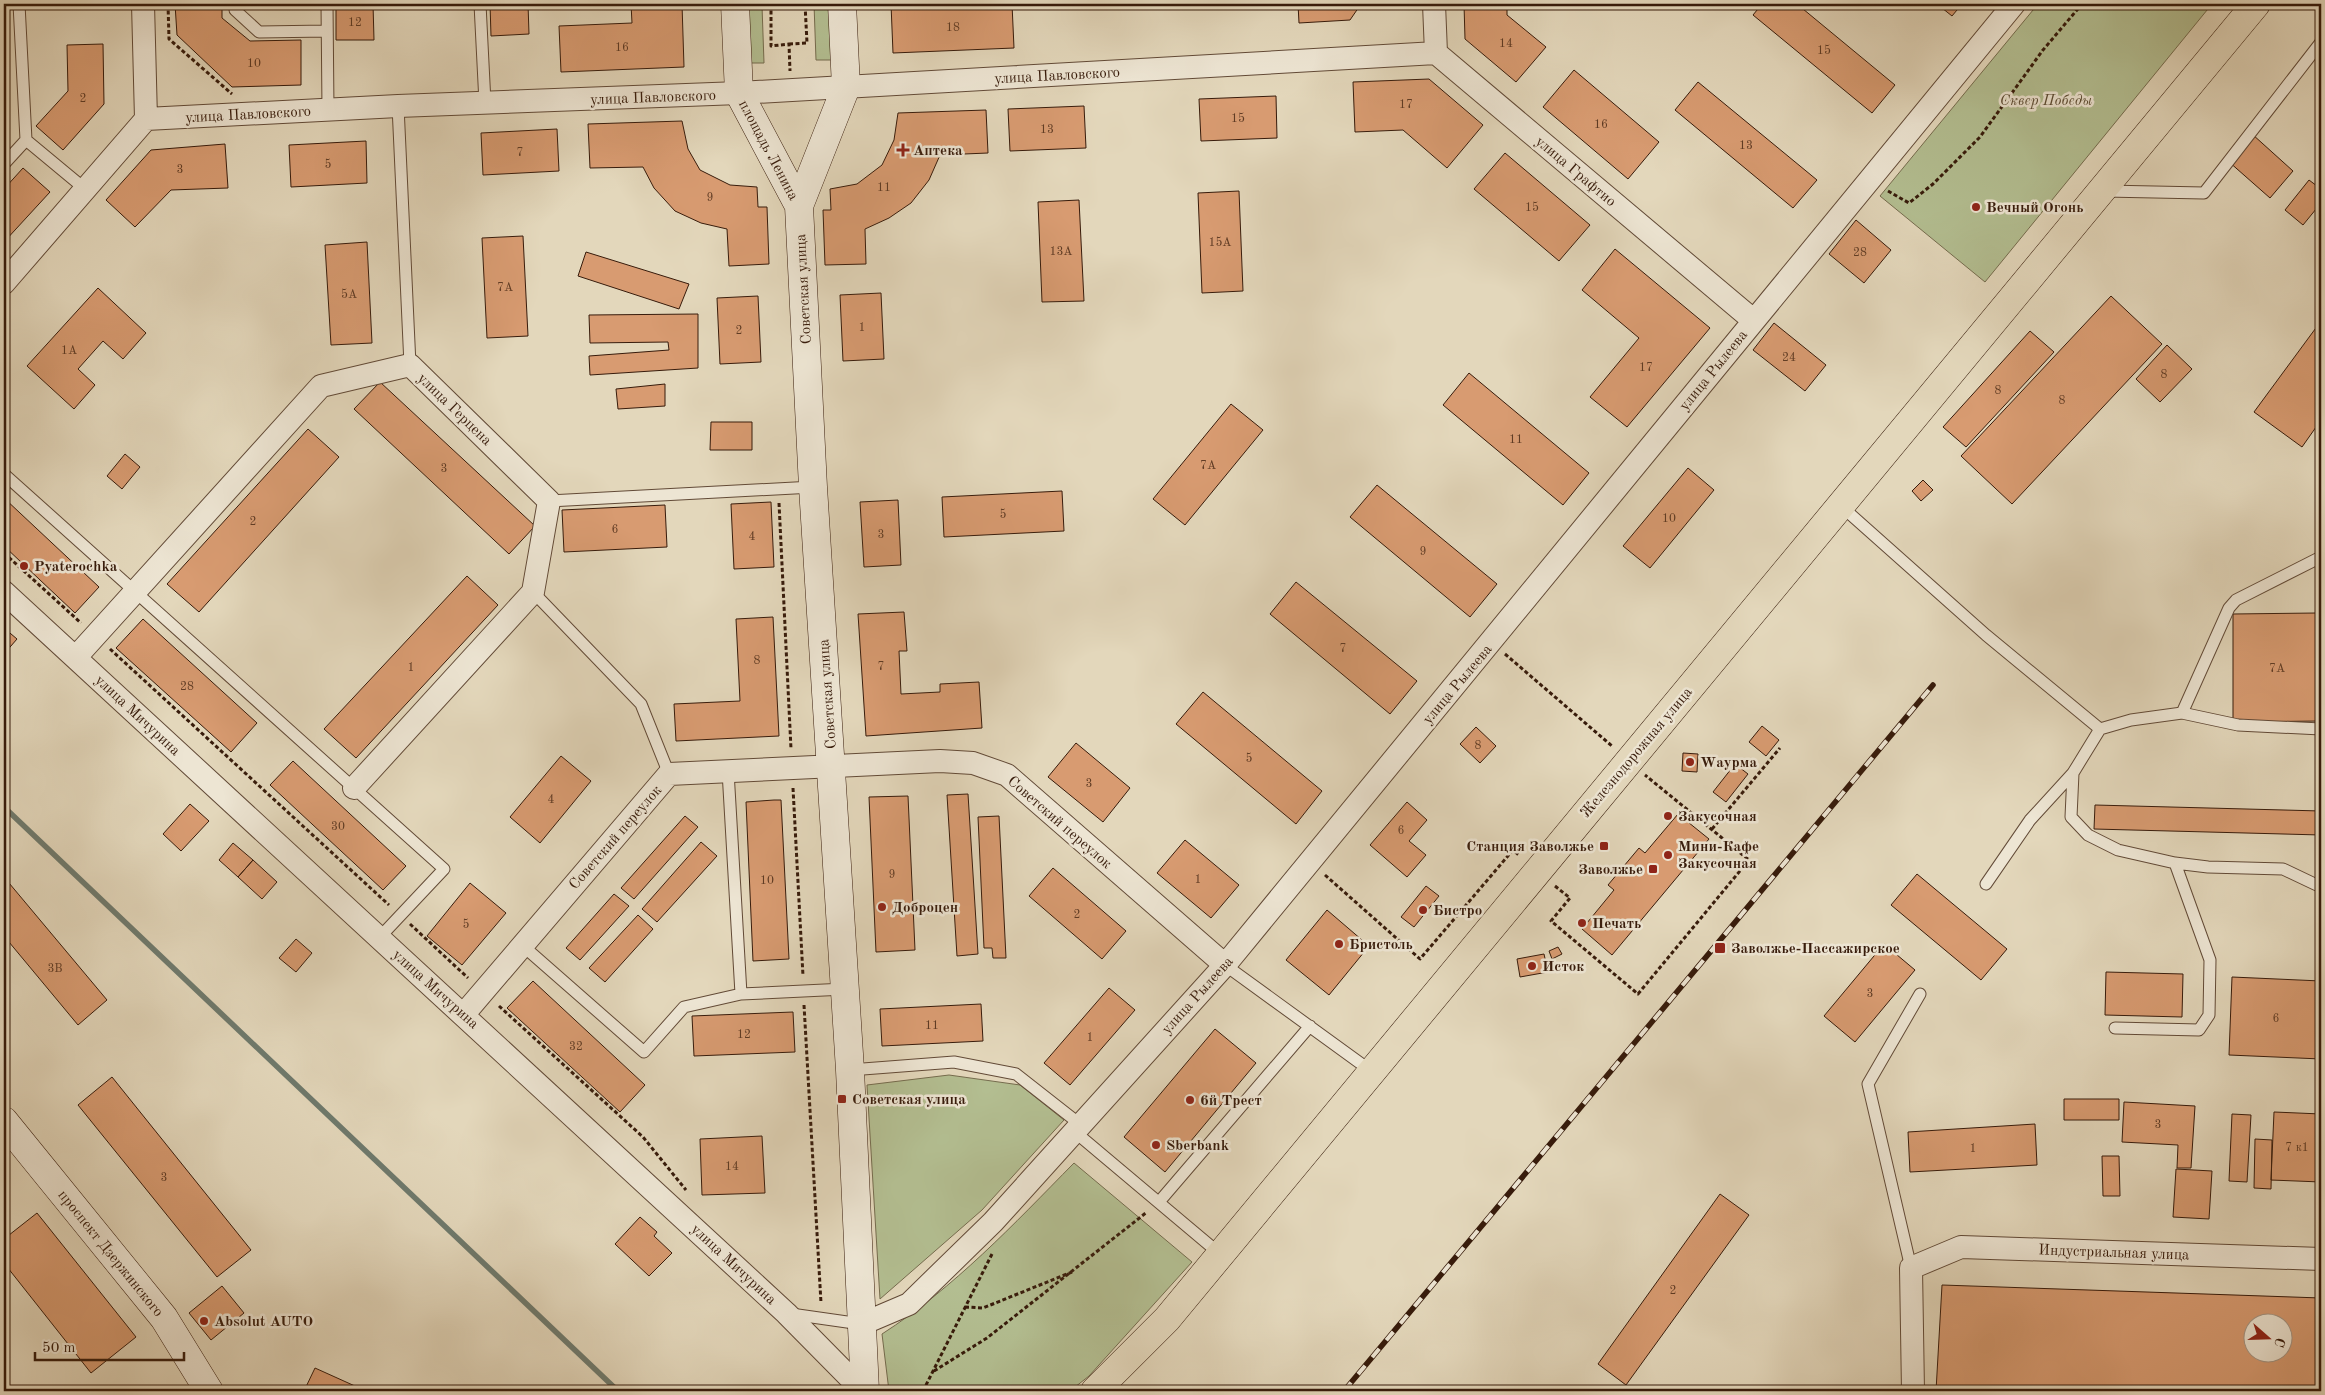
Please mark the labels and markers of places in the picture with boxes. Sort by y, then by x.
marker: Аптека [897,144,909,156]
place label: Аптека [913,144,963,159]
marker: Вечный Огонь [1970,201,1982,213]
place label: Вечный Огонь [1986,201,2084,216]
marker: Pyaterochka [18,560,30,572]
place label: Pyaterochka [34,560,118,575]
marker: Wаурма [1684,756,1696,768]
place label: Wаурма [1700,756,1757,771]
marker: Закусочная [1662,810,1674,822]
place label: Закусочная [1678,810,1757,825]
place label: Станция Заволжье [1466,840,1594,855]
marker: Станция Заволжье [1598,840,1610,852]
place label: Мини-Кафе Закусочная [1678,840,1759,872]
marker: Мини-Кафе Закусочная [1662,849,1674,861]
place label: Заволжье [1578,863,1643,878]
marker: Заволжье [1647,863,1659,875]
marker: Доброцен [876,901,888,913]
place label: Доброцен [892,901,958,916]
marker: Бистро [1417,904,1429,916]
place label: Бистро [1433,904,1482,919]
marker: Печать [1576,917,1588,929]
place label: Печать [1592,917,1641,932]
marker: Бристоль [1333,938,1345,950]
place label: Бристоль [1349,938,1413,953]
marker: Заволжье-Пассажирское [1713,941,1727,955]
place label: Заволжье-Пассажирское [1731,942,1900,957]
marker: Исток [1526,960,1538,972]
place label: Исток [1542,960,1584,975]
marker: Советская улица [836,1093,848,1105]
place label: Советская улица [852,1093,966,1108]
marker: 6й Трест [1184,1094,1196,1106]
place label: 6й Трест [1200,1094,1262,1109]
marker: Sberbank [1150,1139,1162,1151]
place label: Sberbank [1166,1139,1230,1154]
marker: Absolut AUTO [198,1315,210,1327]
place label: Absolut AUTO [214,1315,313,1330]

